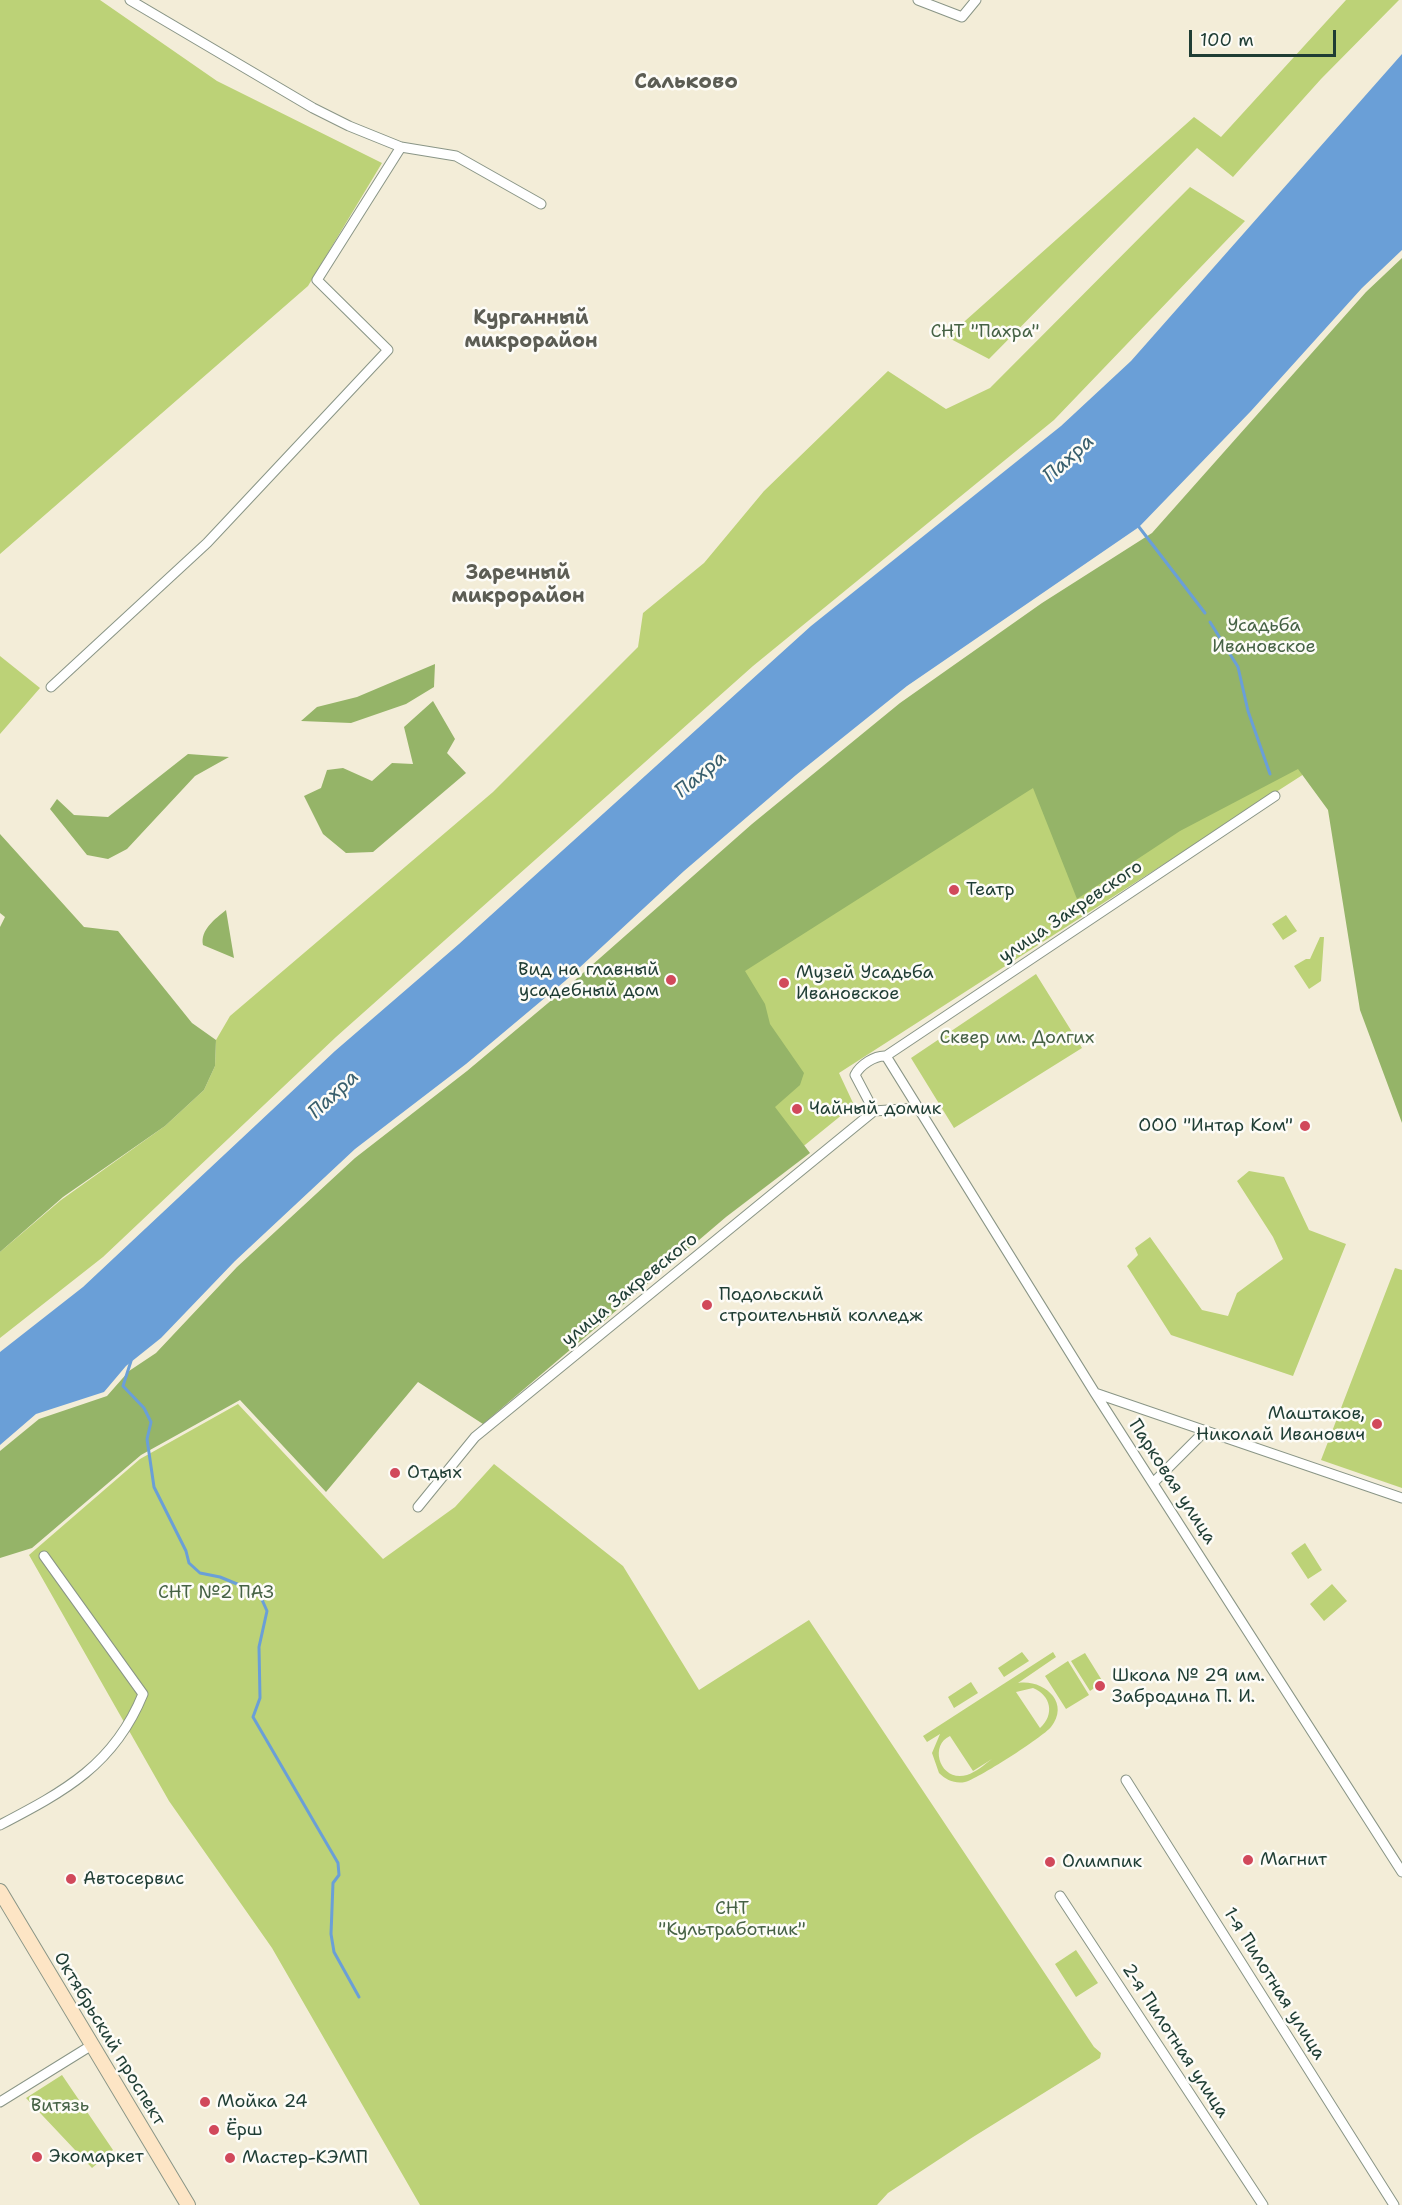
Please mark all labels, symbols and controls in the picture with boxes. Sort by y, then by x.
scale bar [1192,18,1339,56]
text: 100 m [1200,28,1254,52]
district label: Сальково [634,70,738,96]
district label: Курганный микрорайон [464,307,598,354]
park label: СНТ "Пахра" [930,321,1040,343]
water label: Пахра [1039,430,1099,488]
district label: Заречный микрорайон [451,562,585,609]
park label: Усадьба Ивановское [1212,615,1316,658]
water label: Пахра [670,746,732,804]
street label: улица Закревского [995,856,1147,968]
place label: Театр [966,879,1015,901]
marker: Театр [947,883,961,897]
place label: Вид на главный усадебный дом [518,959,659,1002]
place label: Музей Усадьба Ивановское [796,962,934,1004]
marker: Вид на главный усадебный дом [664,973,678,987]
marker: Музей Усадьба Ивановское [777,976,791,990]
park label: Сквер им. Долгих [940,1027,1094,1049]
water label: Пахра [304,1066,364,1124]
place label: Чайный домик [809,1098,941,1120]
marker: Чайный домик [790,1102,804,1116]
place label: ООО "Интар Ком" [1138,1115,1293,1137]
marker: ООО "Интар Ком" [1298,1119,1312,1133]
street label: улица Закревского [558,1229,702,1351]
place label: Подольский строительный колледж [719,1284,923,1326]
marker: Подольский строительный колледж [700,1298,714,1312]
place label: Маштаков, Николай Иванович [1196,1403,1365,1446]
street label: Парковая улица [1124,1416,1220,1548]
marker: Маштаков, Николай Иванович [1370,1417,1384,1431]
place label: Отдых [407,1462,462,1484]
marker: Отдых [388,1466,402,1480]
park label: СНТ №2 ПАЗ [158,1582,274,1604]
place label: Школа № 29 им. Забродина П. И. [1112,1665,1265,1708]
marker: Школа № 29 им. Забродина П. И. [1093,1679,1107,1693]
place label: Магнит [1260,1849,1327,1871]
place label: Олимпик [1062,1851,1142,1873]
marker: Магнит [1241,1853,1255,1867]
marker: Олимпик [1043,1855,1057,1869]
place label: Автосервис [83,1868,184,1890]
marker: Автосервис [64,1872,78,1886]
park label: СНТ "Культработник" [658,1898,806,1940]
street label: 1-я Пилотная улица [1218,1904,1330,2064]
street label: Октябрьский проспект [49,1948,169,2130]
street label: 2-я Пилотная улица [1117,1960,1233,2122]
place label: Мойка 24 [217,2091,308,2113]
park label: Витязь [31,2095,89,2117]
marker: Мойка 24 [198,2095,212,2109]
place label: Ёрш [226,2119,263,2141]
marker: Ёрш [207,2123,221,2137]
place label: Экомаркет [49,2146,144,2168]
place label: Мастер-КЭМП [242,2147,368,2169]
marker: Экомаркет [30,2150,44,2164]
marker: Мастер-КЭМП [223,2151,237,2165]

